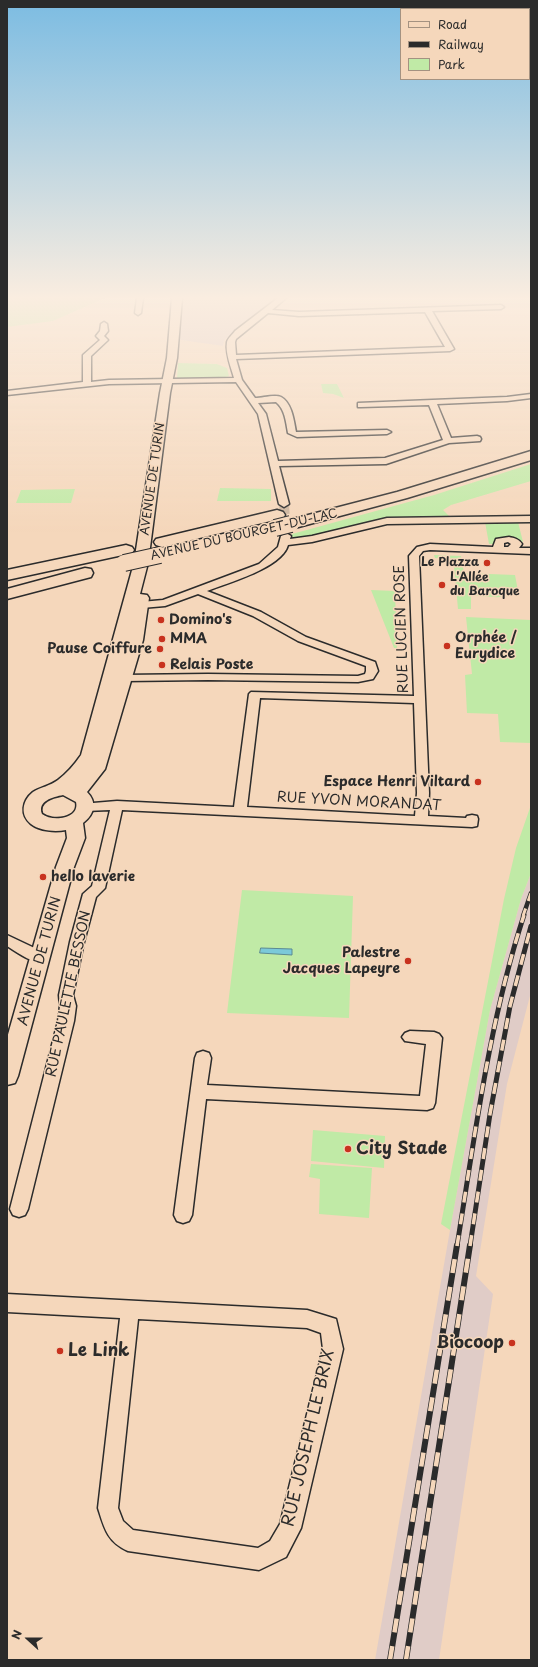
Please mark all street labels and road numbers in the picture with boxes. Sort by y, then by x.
street label: AVENUE DE TURIN [138,422,168,536]
street label: AVENUE DU BOURGET-DU-LAC [149,506,339,564]
street label: RUE LUCIEN ROSE [391,564,413,694]
street label: RUE YVON MORANDAT [276,789,442,815]
street label: AVENUE DE TURIN [15,895,65,1027]
street label: RUE PAULETTE BESSON [43,909,95,1079]
street label: RUE JOSEPH LE BRIX [279,1347,339,1529]

